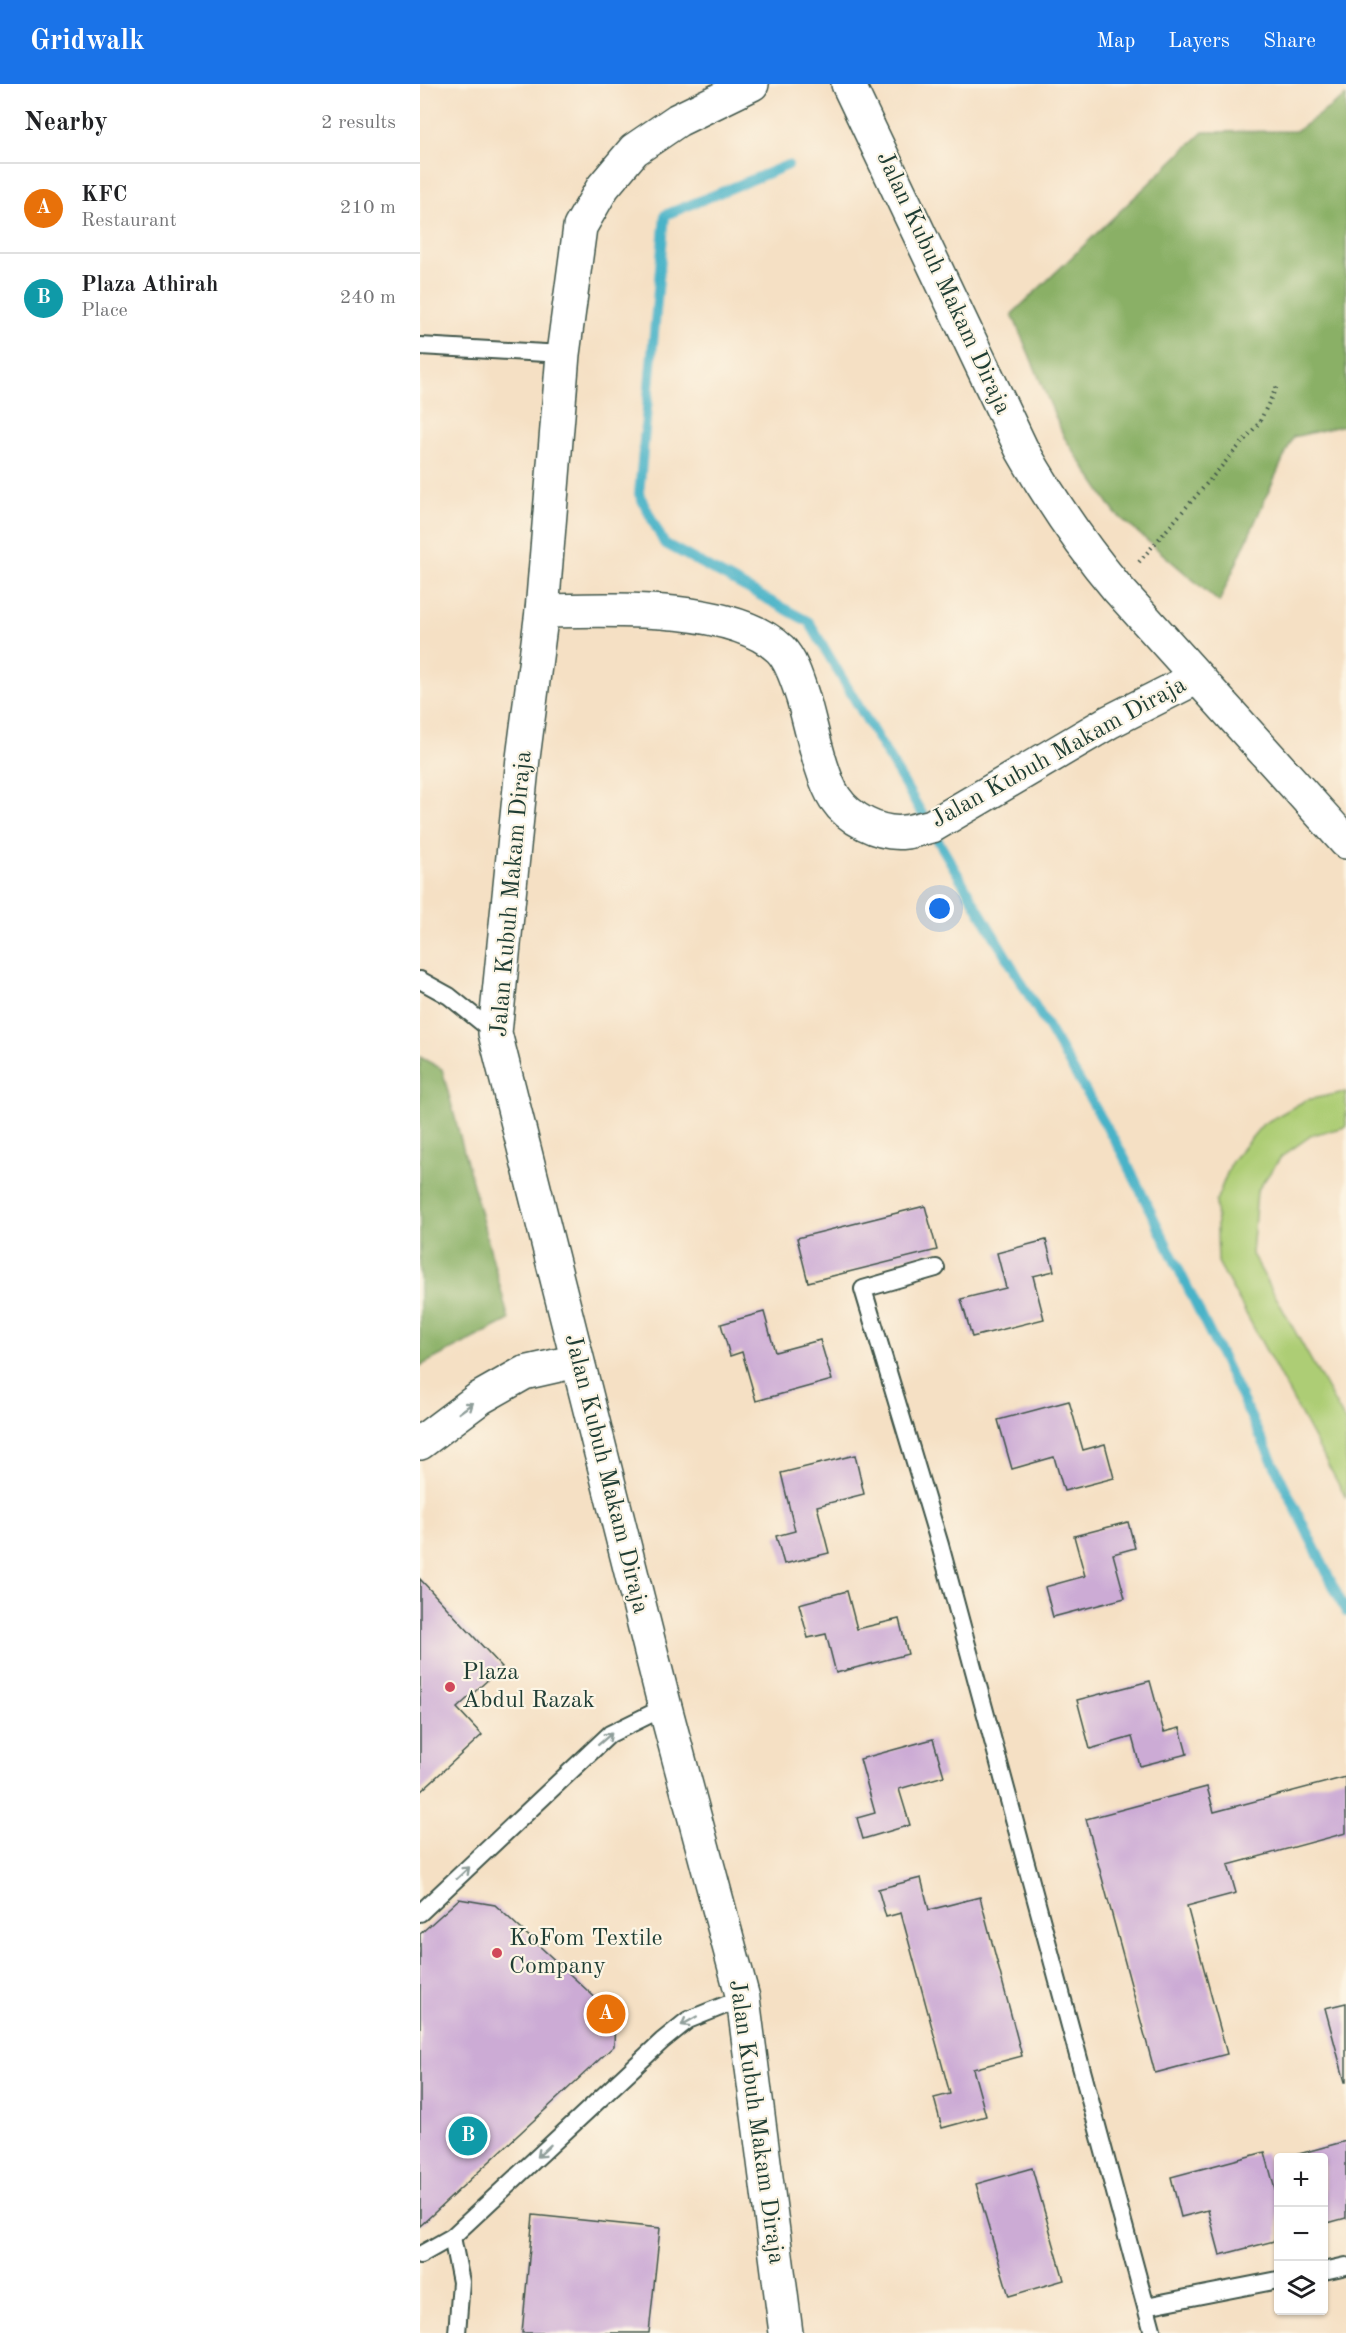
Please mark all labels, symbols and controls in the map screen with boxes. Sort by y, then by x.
text: Gridwalk [30,28,145,56]
text: Map [1096,31,1135,52]
text: Layers [1168,31,1230,52]
text: Share [1263,31,1316,52]
text: Nearby [24,110,108,136]
text: 2 results [321,113,396,133]
street label: Jalan Kubuh Makam Diraja [871,148,1015,418]
text: KFC [81,184,127,206]
text: A [36,198,51,218]
text: 210 m [340,198,396,218]
text: Restaurant [81,211,177,231]
text: Plaza Athirah [81,274,218,296]
text: B [36,288,51,308]
text: 240 m [340,288,396,308]
text: Place [81,301,128,321]
street label: Jalan Kubuh Makam Diraja [928,673,1191,833]
street label: Jalan Kubuh Makam Diraja [488,750,536,1038]
your location [925,894,954,923]
street label: Jalan Kubuh Makam Diraja [560,1332,652,1616]
one-way arrow [458,1402,474,1414]
place label: Plaza Abdul Razak [462,1661,595,1713]
marker: Plaza Abdul Razak [443,1680,457,1694]
one-way arrow [597,1732,612,1746]
one-way arrow [455,1866,470,1880]
place label: KoFom Textile Company [509,1927,663,1979]
marker: KoFom Textile Company [490,1946,504,1960]
street label: Jalan Kubuh Makam Diraja [724,1978,788,2266]
pin: A [586,1992,626,2036]
one-way arrow [681,2015,698,2027]
pin: B [448,2114,488,2158]
one-way arrow [537,2144,552,2158]
map controls [1274,2153,1328,2315]
button: + [1274,2153,1328,2207]
button: − [1274,2207,1328,2261]
button: layers [1274,2261,1328,2315]

